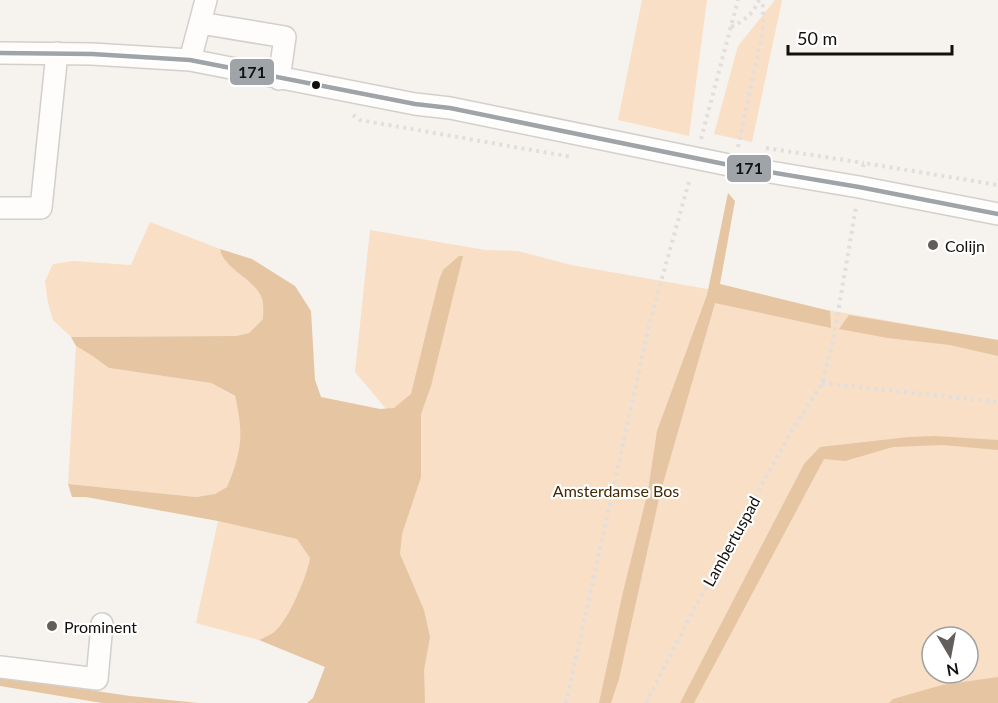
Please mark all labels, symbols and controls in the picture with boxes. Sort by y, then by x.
scale bar [788,18,952,56]
text: 50 m [797,27,837,49]
line badge: 171 [229,58,275,86]
text: 171 [238,62,266,81]
unlabelled marker [310,79,322,91]
line badge: 171 [726,154,772,183]
text: 171 [735,158,763,177]
place label: Colijn [945,236,985,255]
marker: Colijn [926,238,940,252]
park label: Amsterdamse Bos [553,481,679,500]
street label: Lambertuspad [698,493,764,589]
place label: Prominent [64,617,137,636]
marker: Prominent [45,619,59,633]
north arrow [920,625,980,685]
text: N [945,660,960,681]

